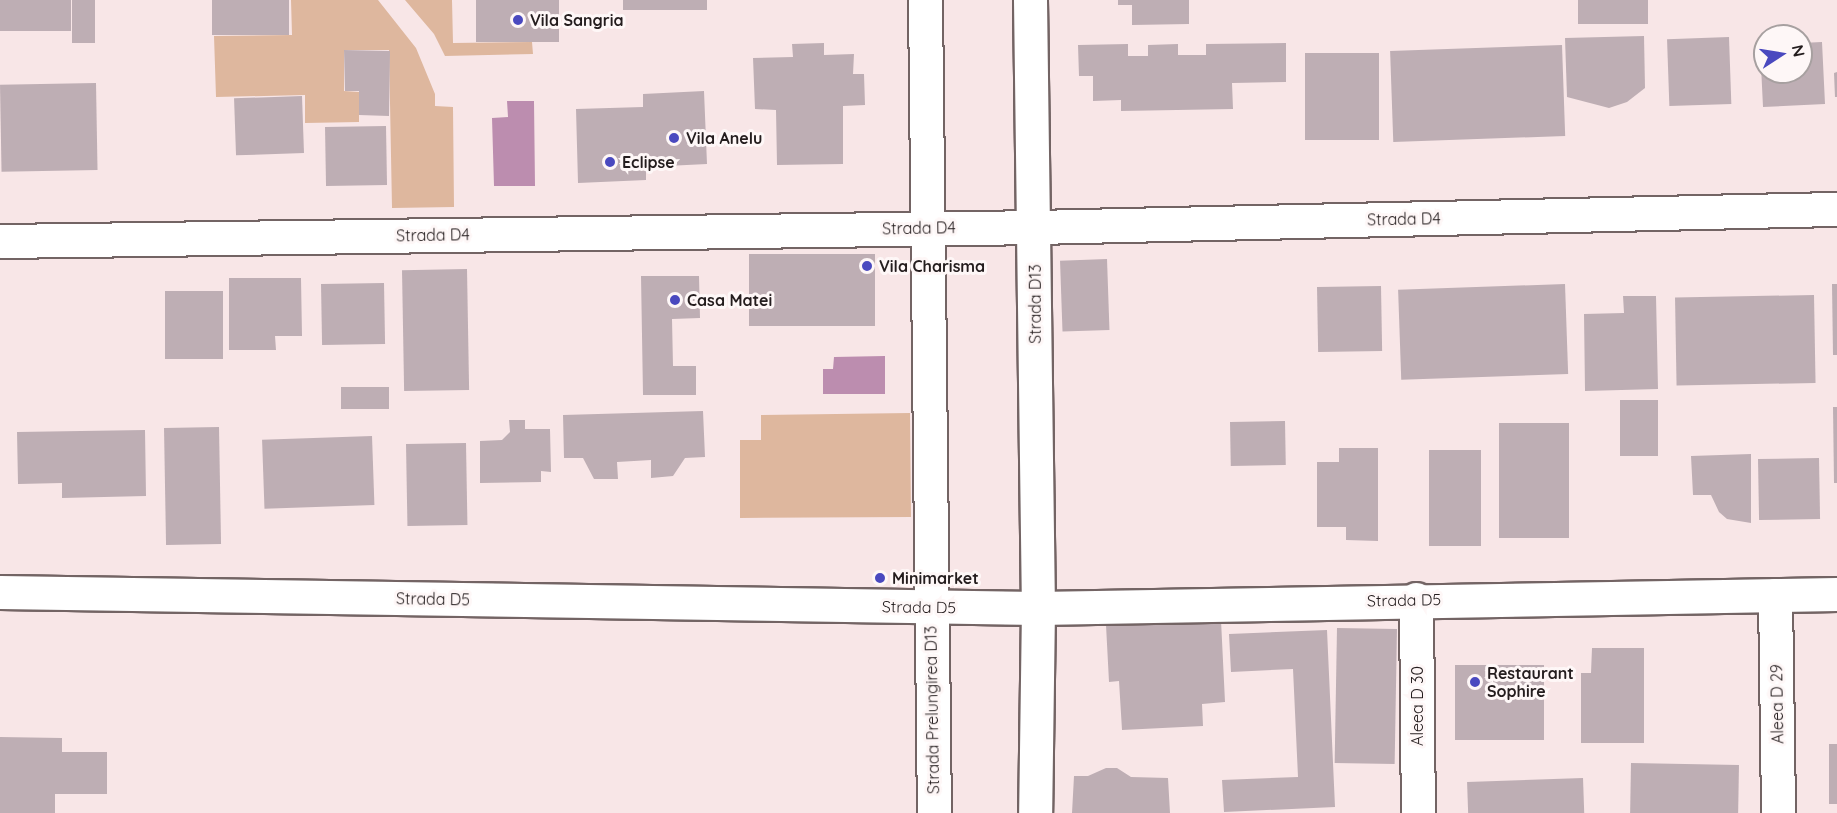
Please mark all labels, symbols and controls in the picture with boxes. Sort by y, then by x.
place label: Vila Sangria [530,10,624,30]
marker: Vila Sangria [511,13,525,27]
north arrow [1753,24,1813,84]
text: N [1788,43,1810,58]
place label: Vila Anelu [686,128,762,148]
marker: Vila Anelu [667,131,681,145]
place label: Eclipse [622,152,675,172]
marker: Eclipse [603,155,617,169]
street label: Strada D4 [1367,209,1441,229]
street label: Strada D4 [882,218,956,238]
street label: Strada D4 [396,225,470,245]
place label: Vila Charisma [879,256,985,276]
marker: Vila Charisma [860,259,874,273]
street label: Strada D13 [1025,264,1045,344]
place label: Casa Matei [687,290,772,310]
marker: Casa Matei [668,293,682,307]
place label: Minimarket [892,568,979,588]
marker: Minimarket [873,571,887,585]
street label: Strada D5 [396,589,470,609]
street label: Strada D5 [1367,590,1441,610]
street label: Strada D5 [882,597,956,617]
street label: Strada Prelungirea D13 [921,626,943,794]
place label: Restaurant Sophire [1487,663,1574,701]
street label: Aleea D 29 [1767,664,1787,744]
street label: Aleea D 30 [1407,666,1427,746]
marker: Restaurant Sophire [1468,675,1482,689]

